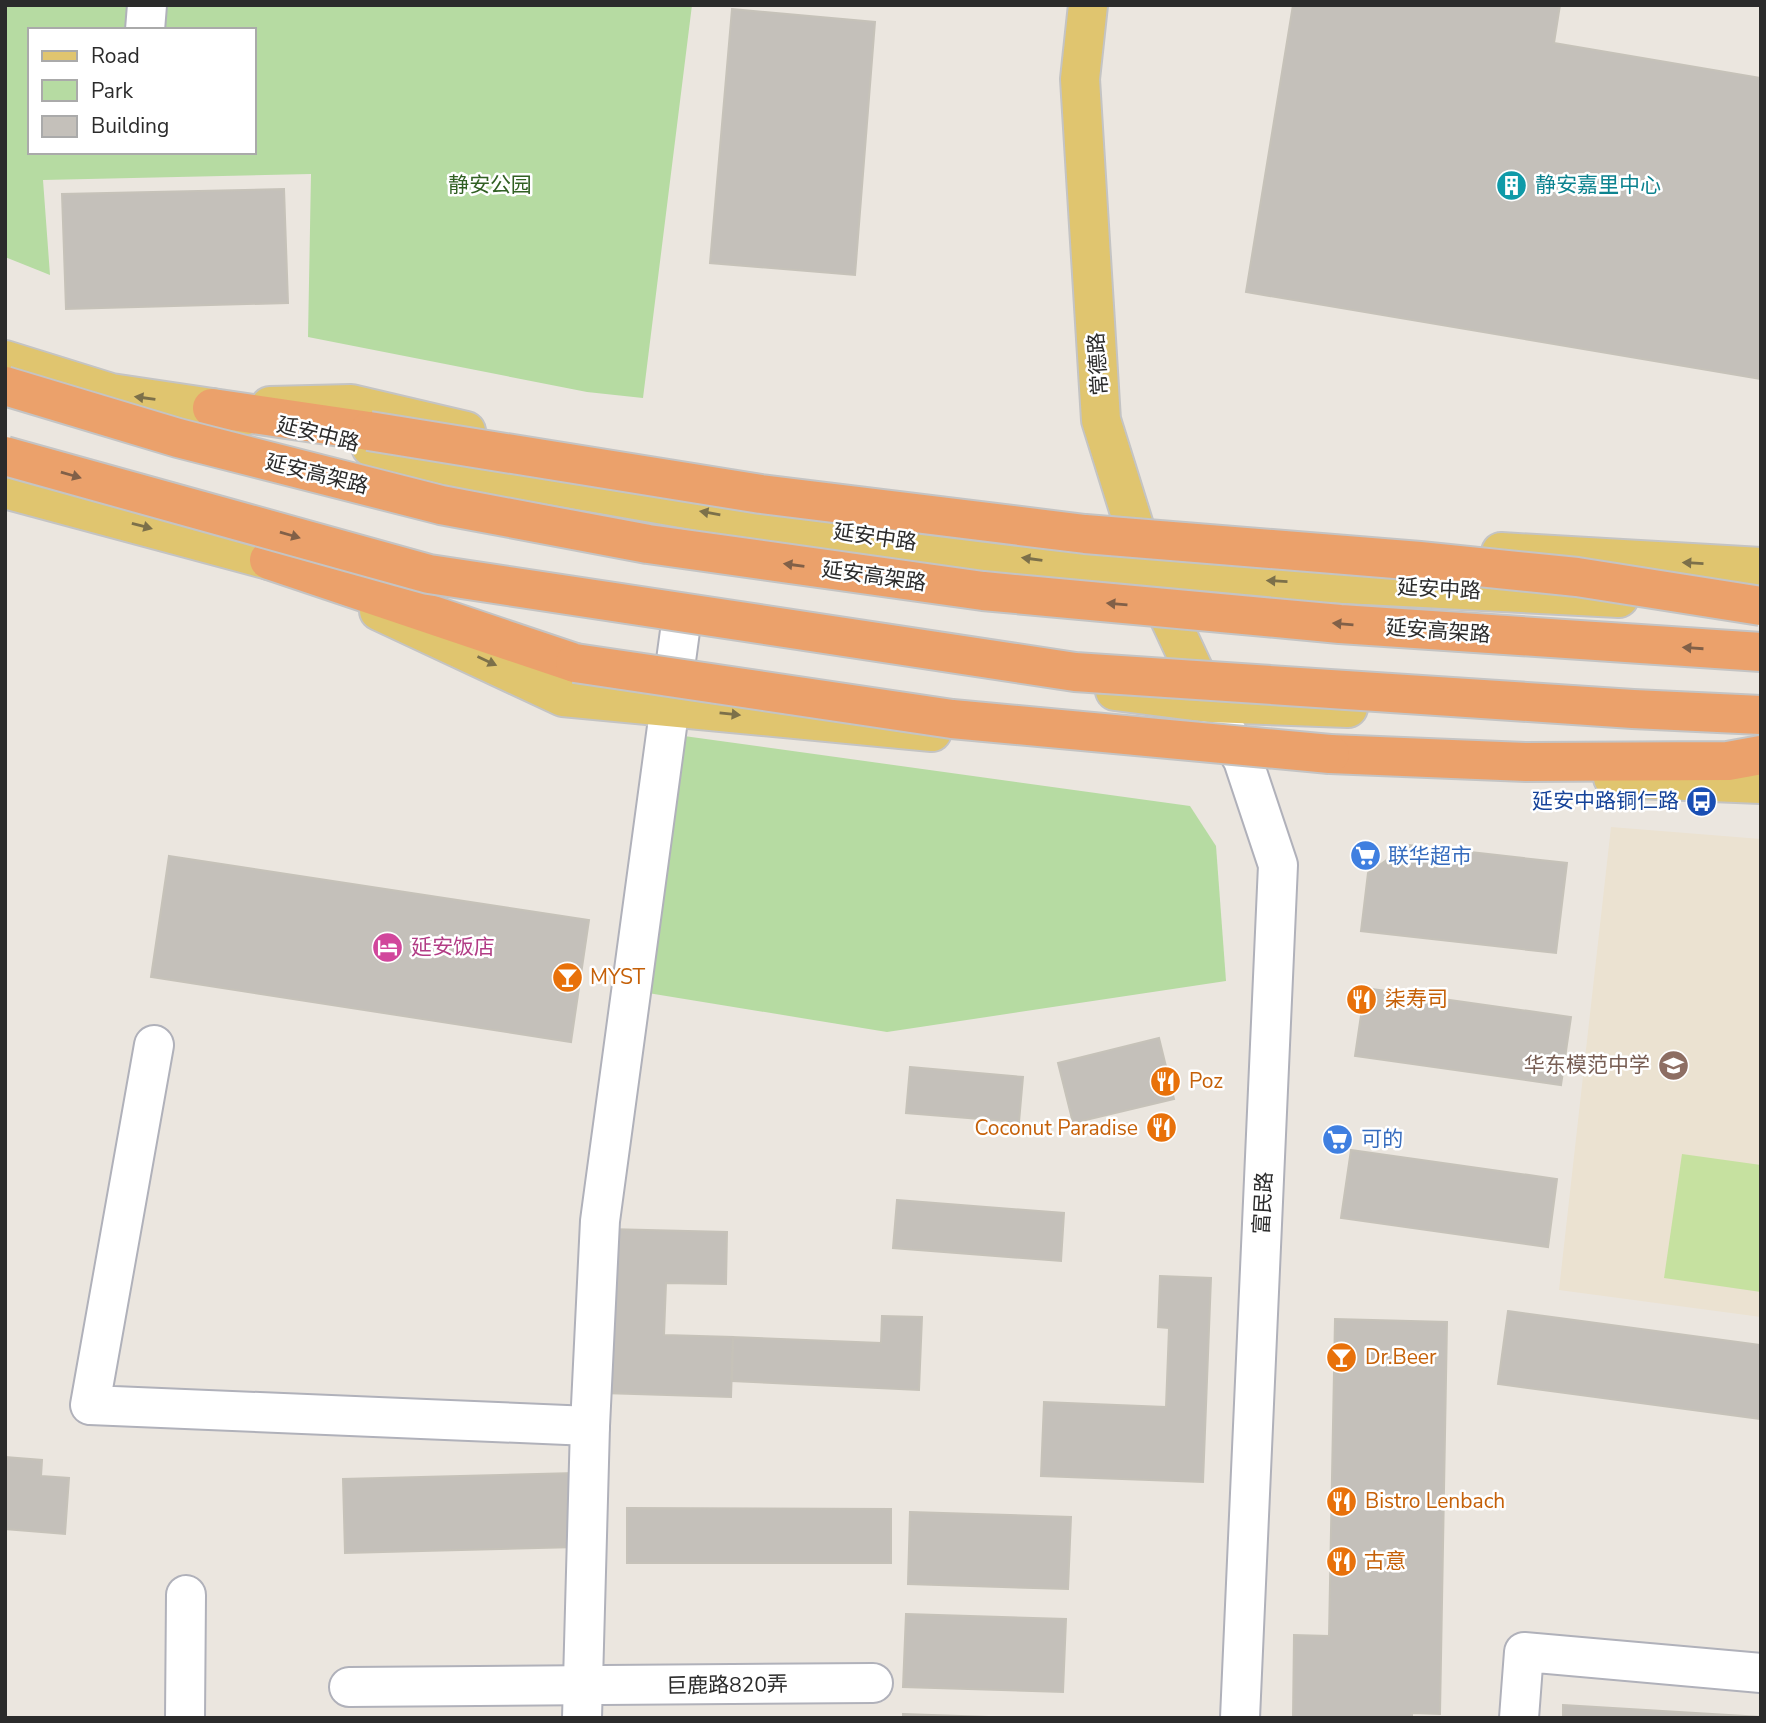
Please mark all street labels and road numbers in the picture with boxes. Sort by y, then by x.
street label: 常德路 [1082,332,1114,396]
street label: 延安中路 [274,410,362,458]
street label: 延安高架路 [263,448,371,500]
street label: 延安中路 [831,517,919,557]
street label: 延安高架路 [820,555,928,597]
street label: 延安中路 [1396,573,1482,605]
street label: 延安高架路 [1385,613,1491,649]
street label: 富民路 [1247,1171,1279,1235]
street label: 巨鹿路820弄 [666,1670,788,1700]

